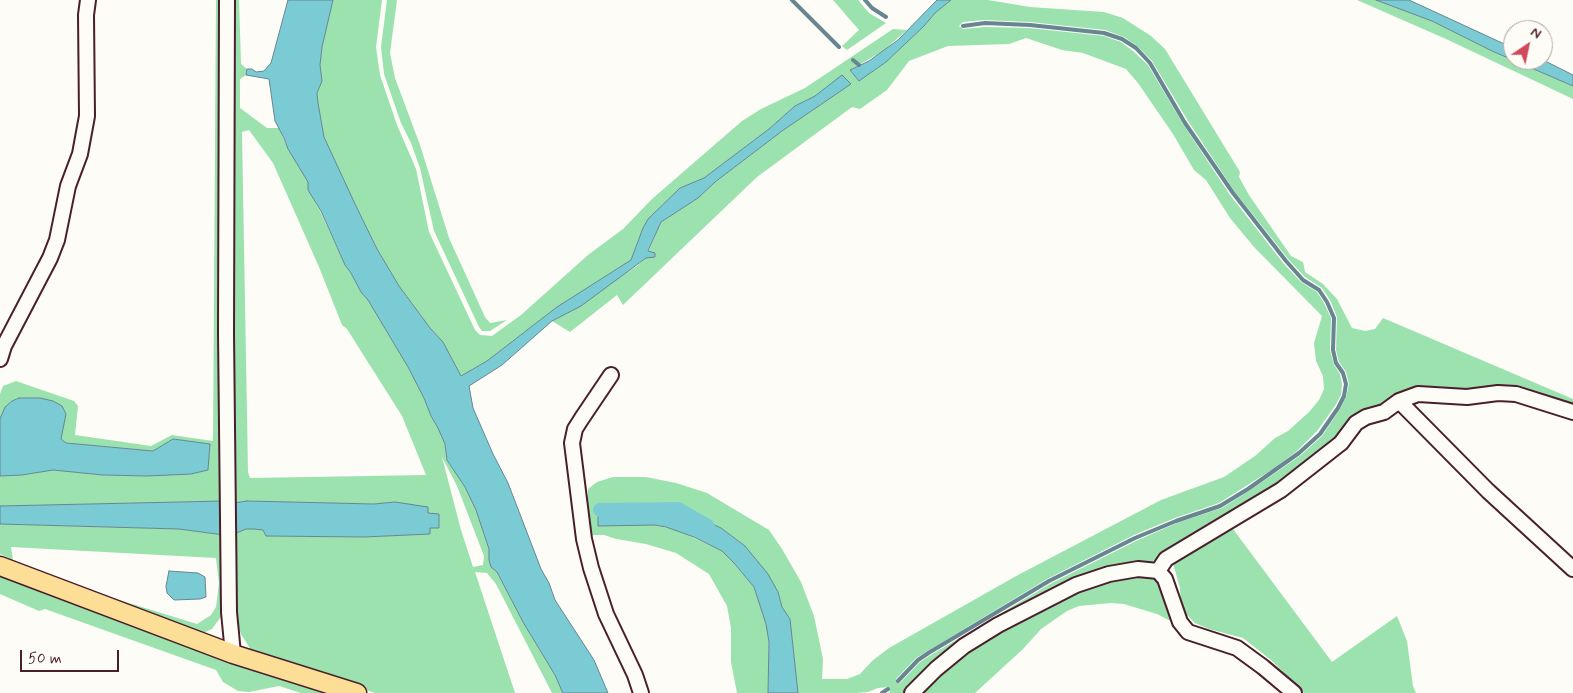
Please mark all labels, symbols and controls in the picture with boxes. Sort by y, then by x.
north arrow [1503,20,1553,70]
text: N [1527,23,1545,43]
scale bar [22,640,121,672]
text: 50 m [28,649,62,669]

